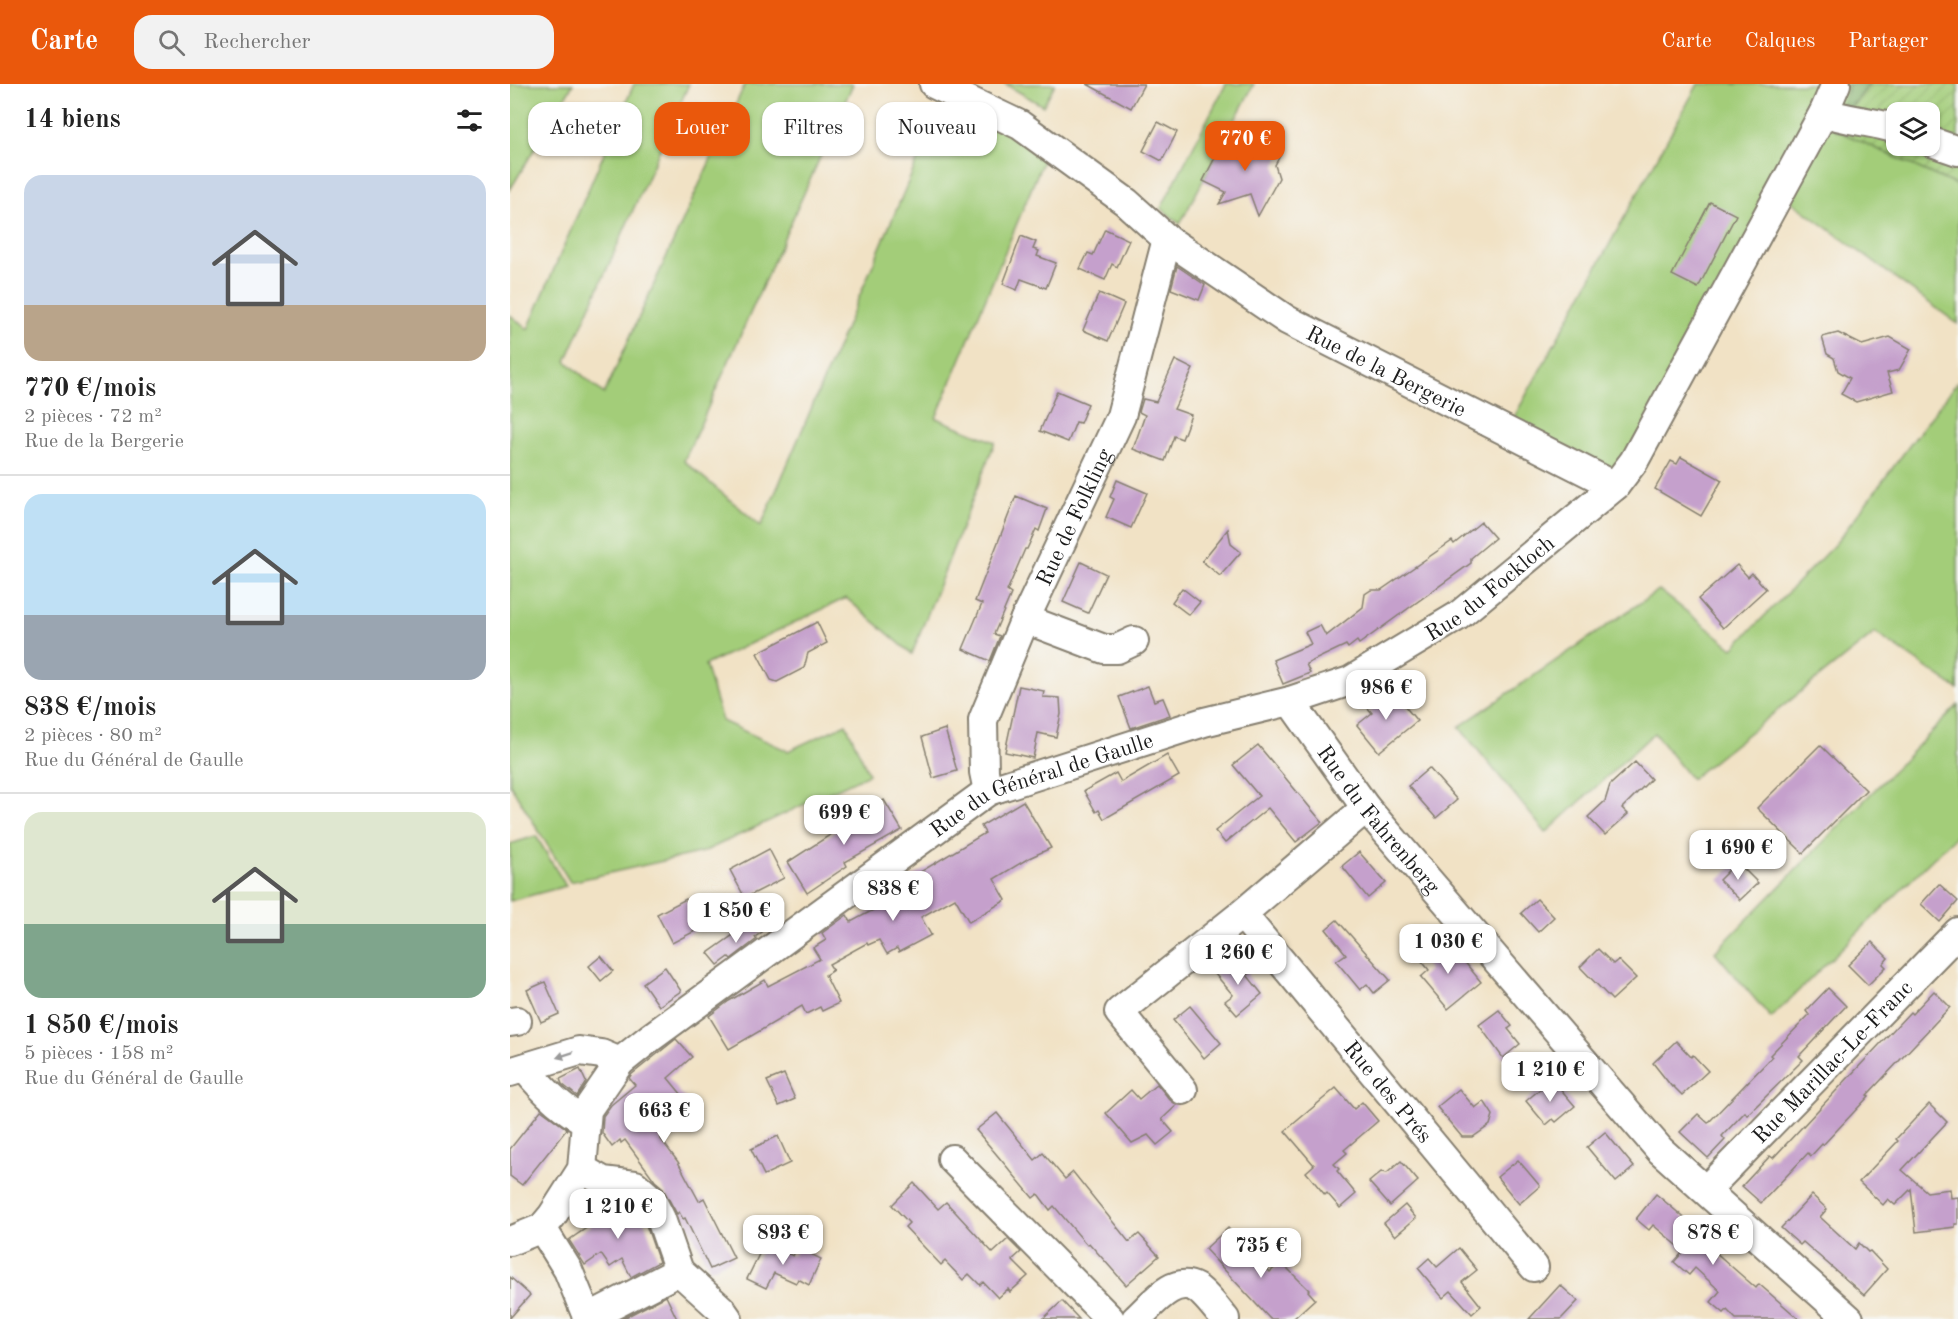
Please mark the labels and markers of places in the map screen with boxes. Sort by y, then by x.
pin: 770 € [1203,121,1287,172]
pin: 986 € [1344,670,1428,721]
pin: 699 € [802,795,886,846]
pin: 1 690 € [1683,830,1793,881]
pin: 838 € [851,871,935,922]
pin: 1 850 € [681,893,791,944]
pin: 1 030 € [1393,924,1503,975]
pin: 1 260 € [1183,935,1293,986]
pin: 1 210 € [1495,1052,1605,1103]
pin: 663 € [622,1093,706,1144]
pin: 1 210 € [563,1189,673,1240]
pin: 893 € [741,1215,825,1266]
pin: 878 € [1671,1215,1755,1266]
pin: 735 € [1219,1228,1303,1279]

